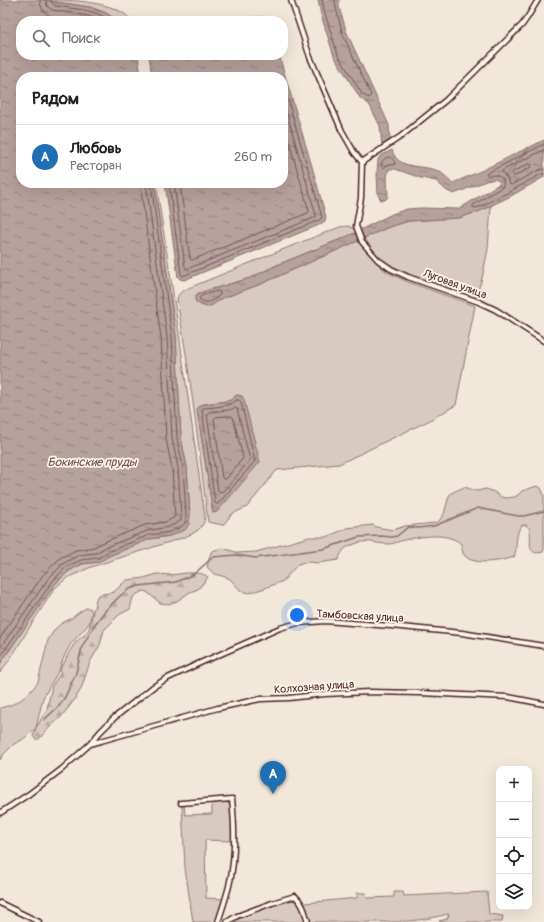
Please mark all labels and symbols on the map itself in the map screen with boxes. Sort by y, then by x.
street label: Луговая улица [421,266,488,301]
water label: Бокинские пруды [47,455,138,470]
your location [287,605,307,625]
street label: Тамбовская улица [316,607,404,625]
street label: Колхозная улица [274,678,354,696]
pin: A [260,761,286,794]

